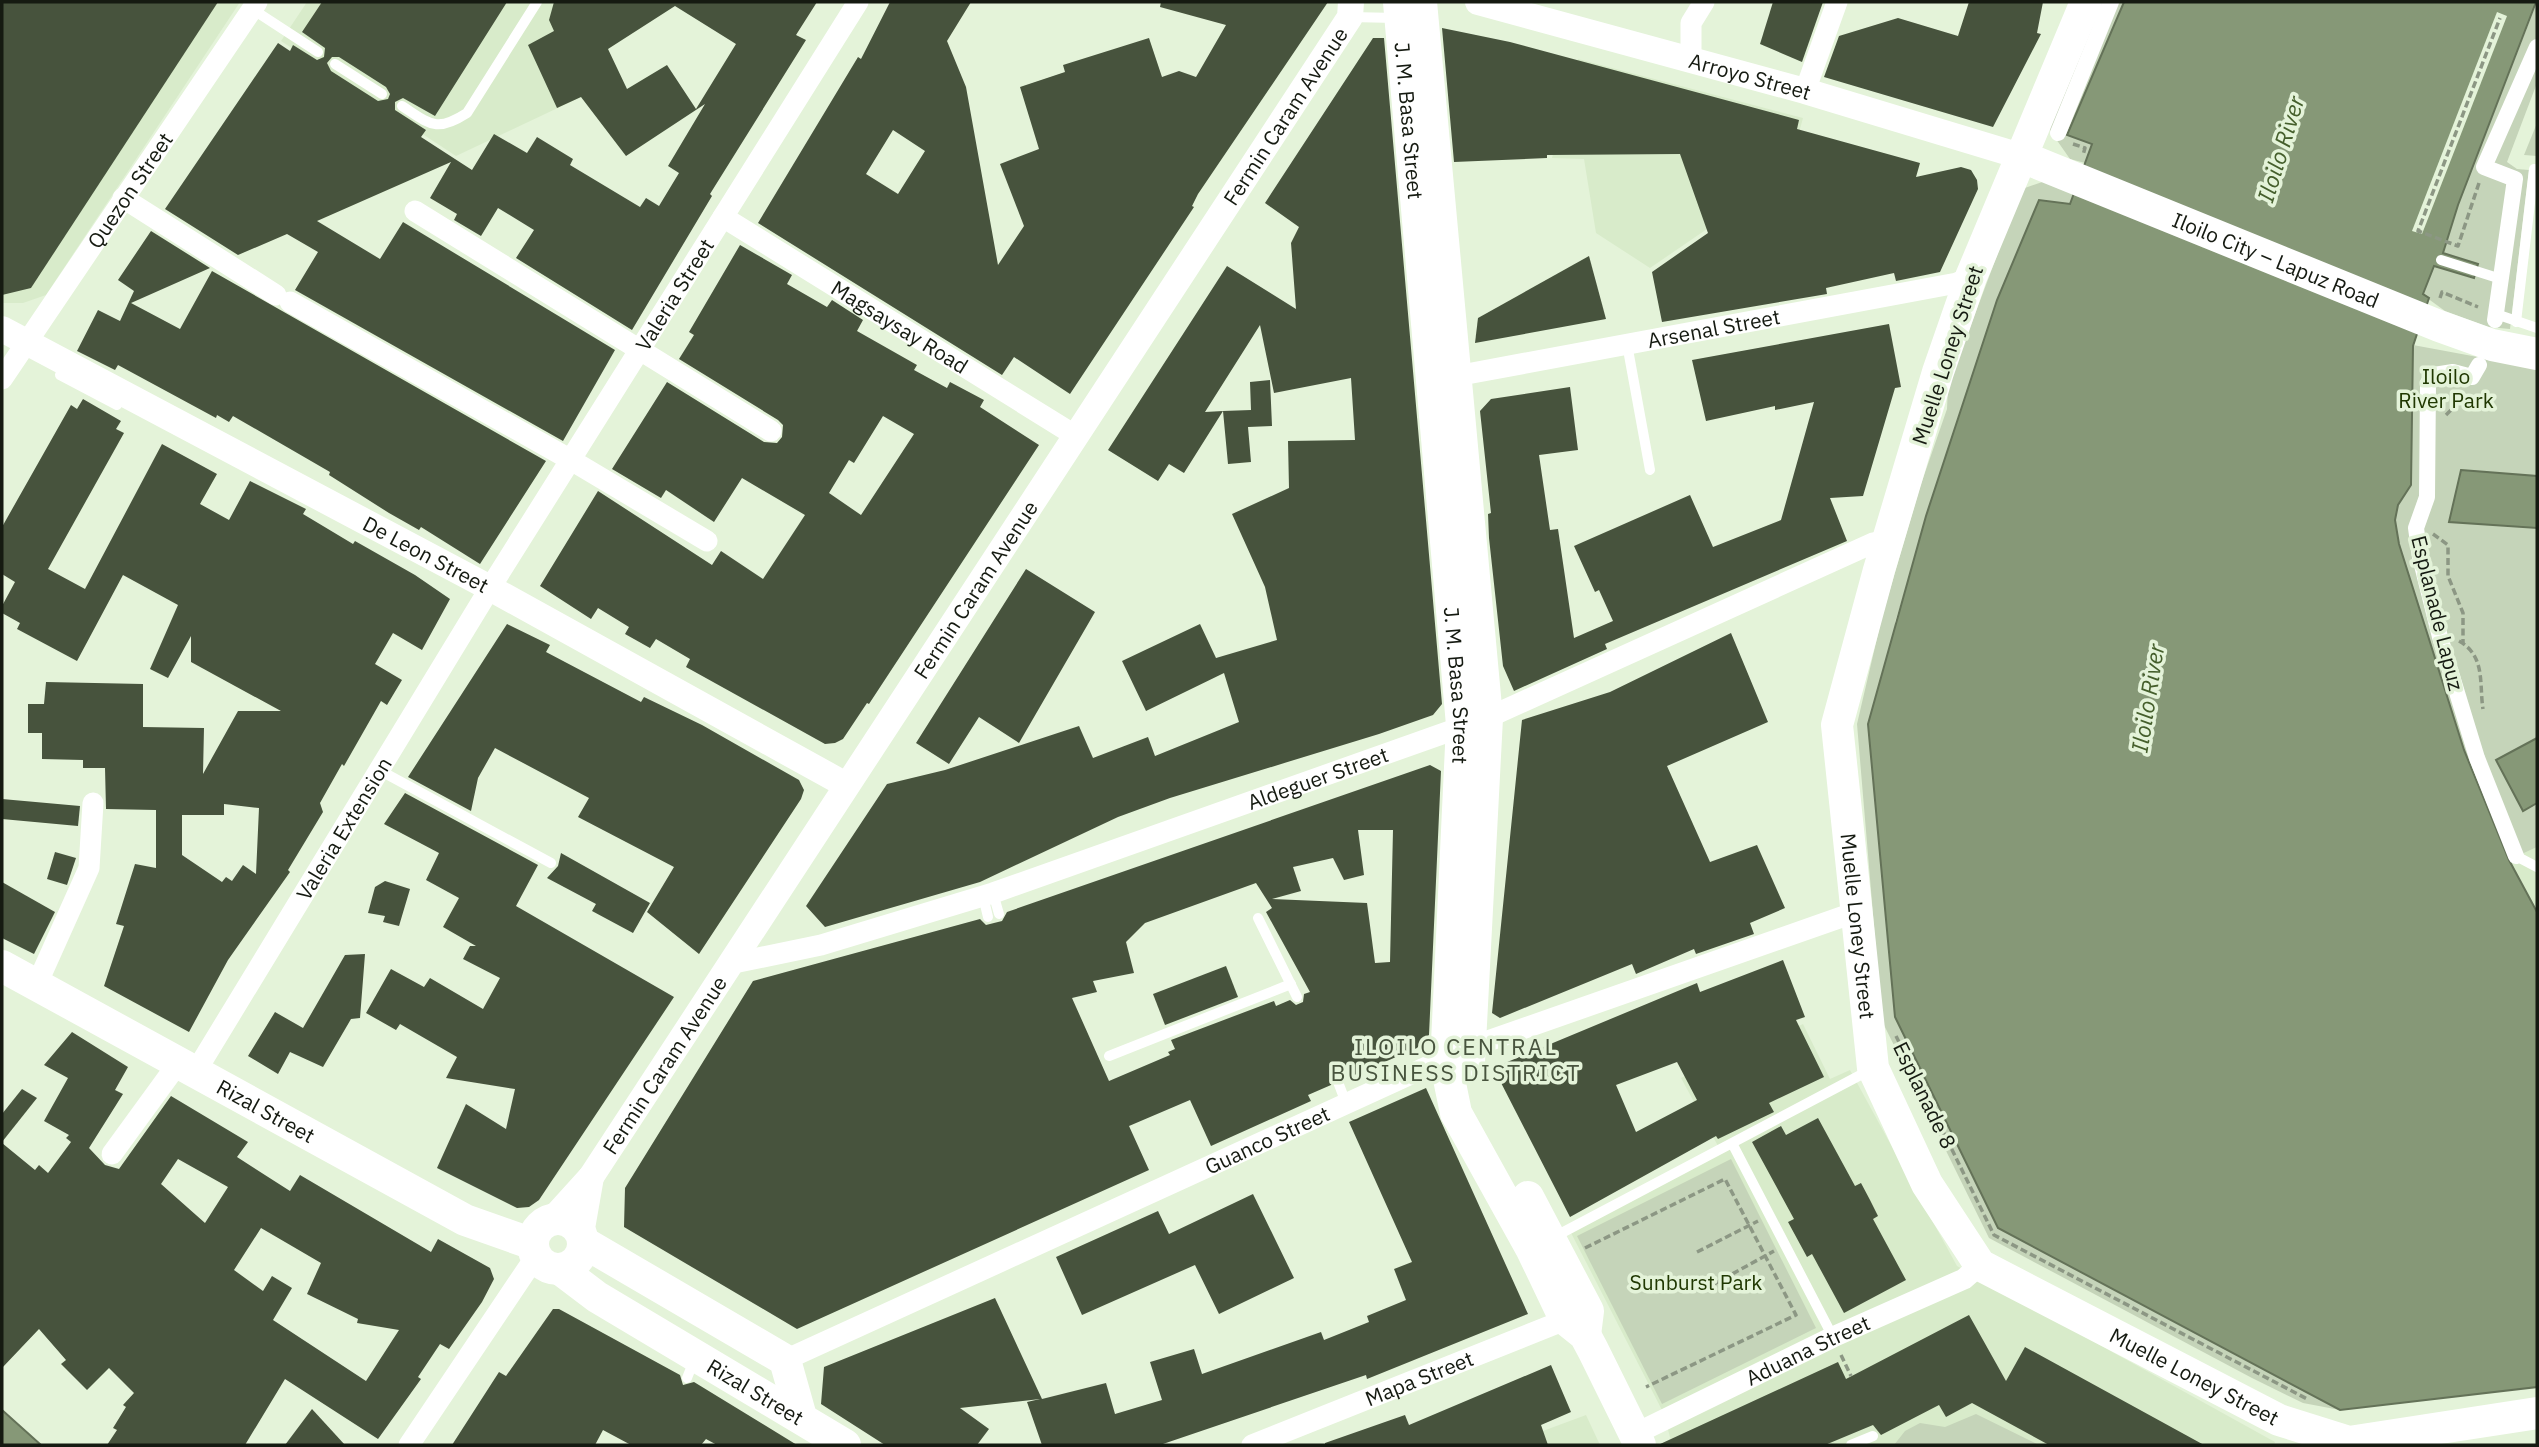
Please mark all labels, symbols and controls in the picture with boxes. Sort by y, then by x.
street label: Fermin Caram Avenue [1217,21,1354,210]
street label: J. M. Basa Street [1389,41,1430,200]
street label: Arroyo Street [1686,46,1815,106]
water label: Iloilo River [2250,92,2311,206]
street label: Quezon Street [81,127,179,254]
street label: Iloilo City – Lapuz Road [2168,205,2383,314]
street label: Valeria Street [629,233,720,356]
street label: Muelle Loney Street [1905,262,1989,448]
street label: Magsaysay Road [826,274,974,380]
street label: Arsenal Street [1645,302,1782,354]
park label: Iloilo River Park [2398,362,2494,414]
street label: Fermin Caram Avenue [907,495,1044,684]
street label: De Leon Street [358,509,494,599]
street label: Esplanade Lapuz [2405,532,2471,694]
street label: J. M. Basa Street [1438,606,1476,765]
water label: Iloilo River [2124,641,2170,754]
street label: Aldeguer Street [1243,740,1392,816]
street label: Valeria Extension [289,752,398,905]
street label: Muelle Loney Street [1834,832,1882,1020]
street label: Fermin Caram Avenue [596,970,733,1159]
district label: ILOILO CENTRAL BUSINESS DISTRICT [1331,1031,1581,1087]
street label: Esplanade 8 [1887,1037,1963,1153]
street label: Rizal Street [212,1073,320,1149]
street label: Guanco Street [1200,1099,1334,1180]
park label: Sunburst Park [1630,1268,1762,1296]
street label: Aduana Street [1741,1308,1874,1392]
street label: Muelle Loney Street [2105,1321,2284,1432]
street label: Mapa Street [1361,1344,1477,1412]
street label: Rizal Street [702,1352,809,1431]

